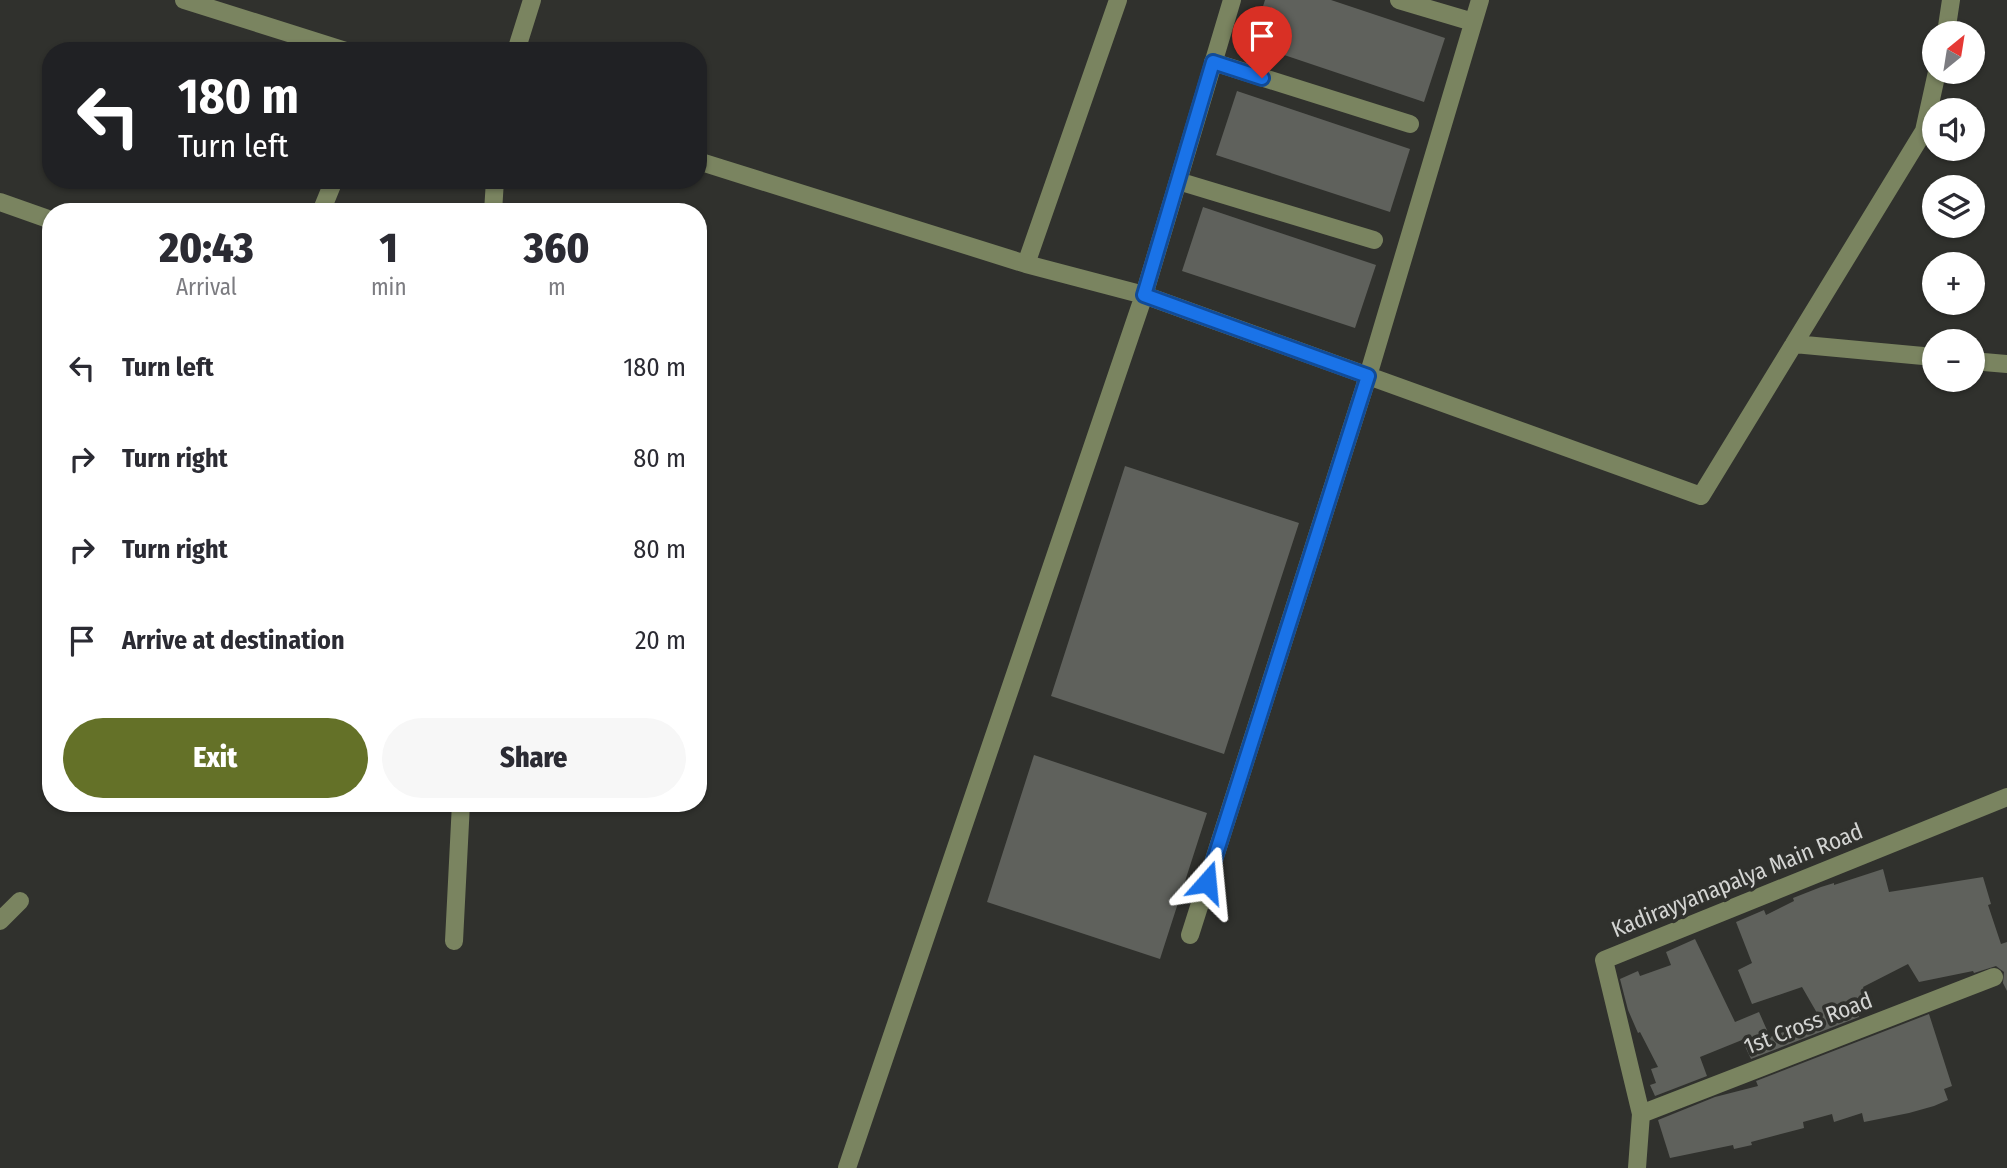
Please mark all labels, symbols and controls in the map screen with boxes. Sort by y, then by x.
pin [1232,6,1292,78]
icon: arrive [1243,17,1281,55]
north arrow [1922,21,1984,84]
map controls [1922,21,1985,392]
text: 180 m [178,67,299,126]
icon: left [63,70,154,161]
button: sound [1922,98,1985,161]
text: Turn left [178,127,288,165]
button: layers [1922,175,1985,238]
text: 20:43 [159,223,254,273]
text: 1 [380,223,398,273]
text: 360 [524,223,590,273]
button: + [1922,252,1985,315]
text: Arrival [176,273,237,301]
text: min [371,273,407,301]
text: m [548,273,566,301]
button: − [1922,329,1985,392]
icon: left [63,349,101,387]
text: Turn left [122,352,214,383]
text: 180 m [623,352,686,383]
icon: right [63,440,101,478]
text: Turn right [122,443,228,474]
text: 80 m [633,443,686,474]
icon: right [63,531,101,569]
text: Turn right [122,534,228,565]
text: 80 m [633,534,686,565]
icon: arrive [63,622,101,660]
text: Arrive at destination [122,625,345,656]
text: 20 m [635,625,686,656]
button: Exit [63,718,368,798]
button: Share [382,718,686,798]
street label: Kadirayyanapalya Main Road [1607,817,1867,943]
position arrow [1170,845,1244,919]
street label: 1st Cross Road [1740,986,1876,1060]

